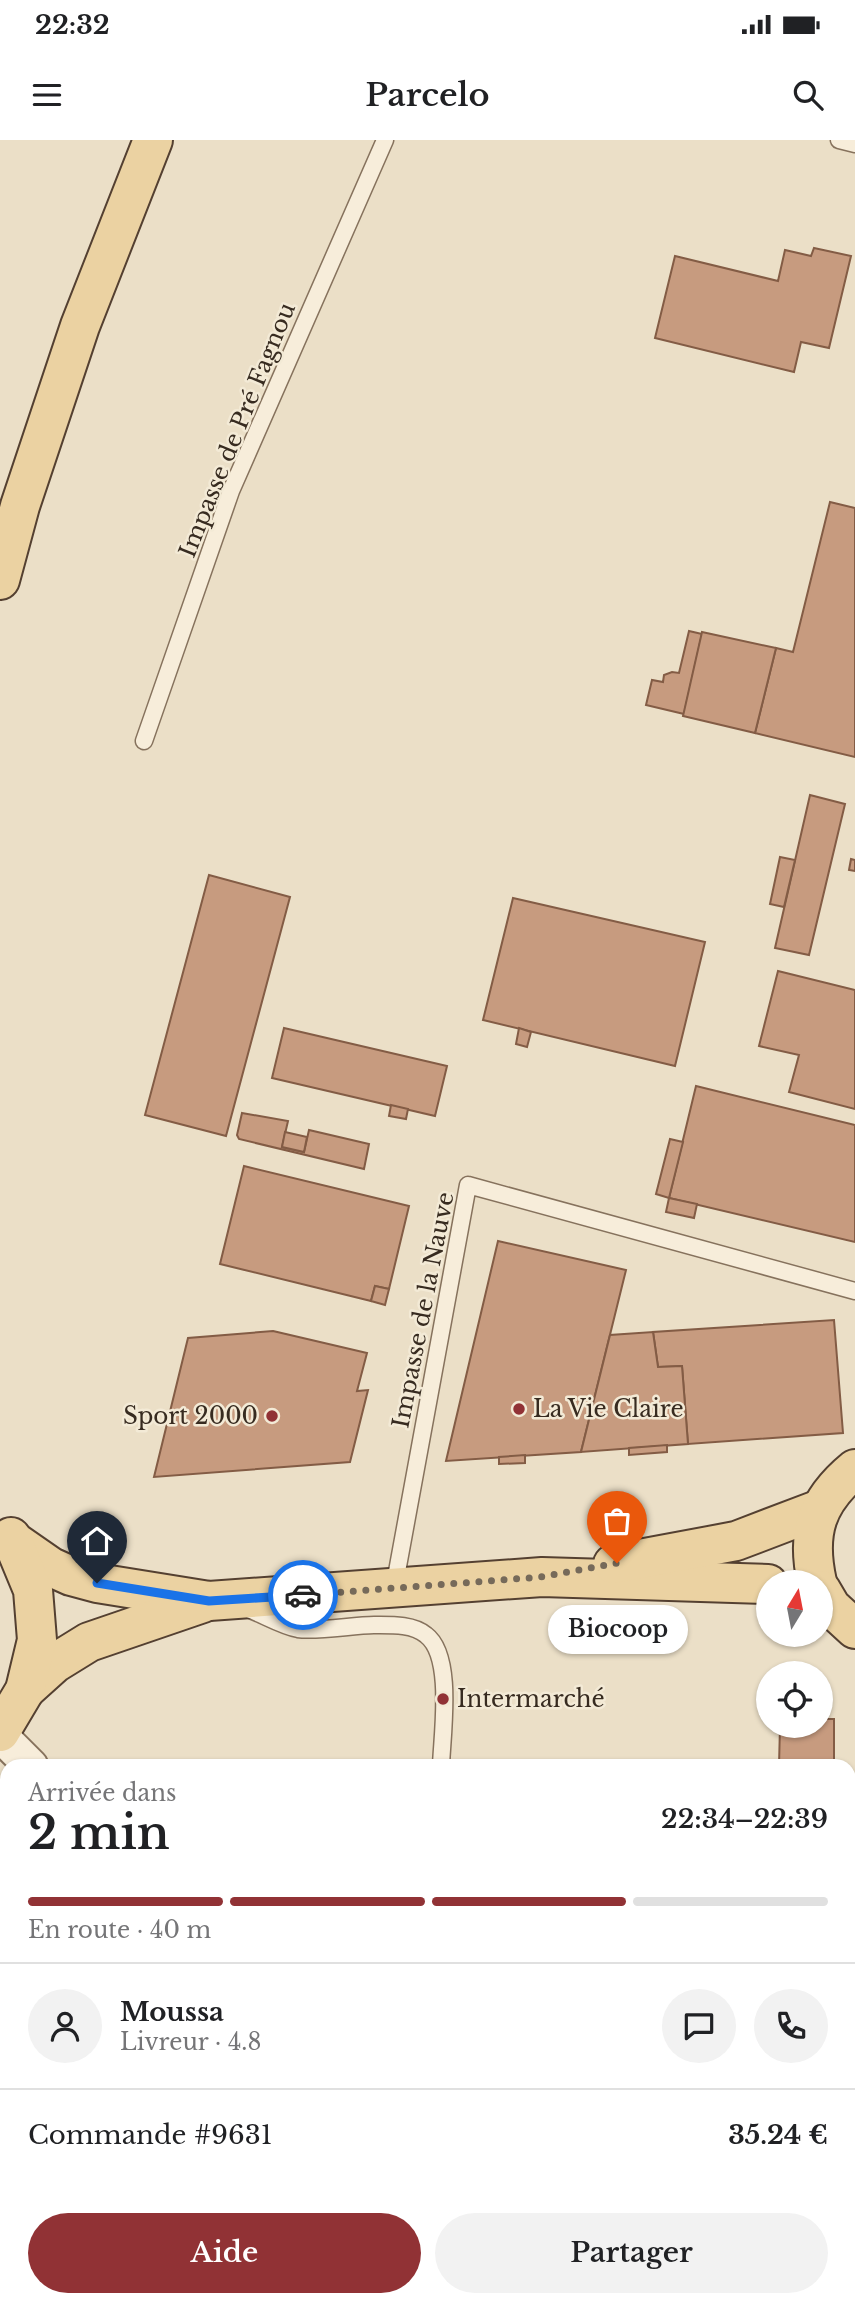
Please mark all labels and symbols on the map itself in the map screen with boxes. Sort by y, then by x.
street label: Impasse de Pré Fagnou [173,299,301,561]
street label: Impasse de la Nauve [386,1190,460,1430]
place label: La Vie Claire [533,1395,684,1423]
marker: La Vie Claire [511,1401,527,1417]
place label: Sport 2000 [123,1402,258,1430]
marker: Sport 2000 [264,1408,280,1424]
pin [587,1491,647,1563]
pin [67,1511,127,1583]
courier [268,1560,338,1630]
north arrow [756,1570,833,1647]
callout: Biocoop [547,1605,687,1654]
place label: Intermarché [457,1685,605,1713]
marker: Intermarché [435,1691,451,1707]

